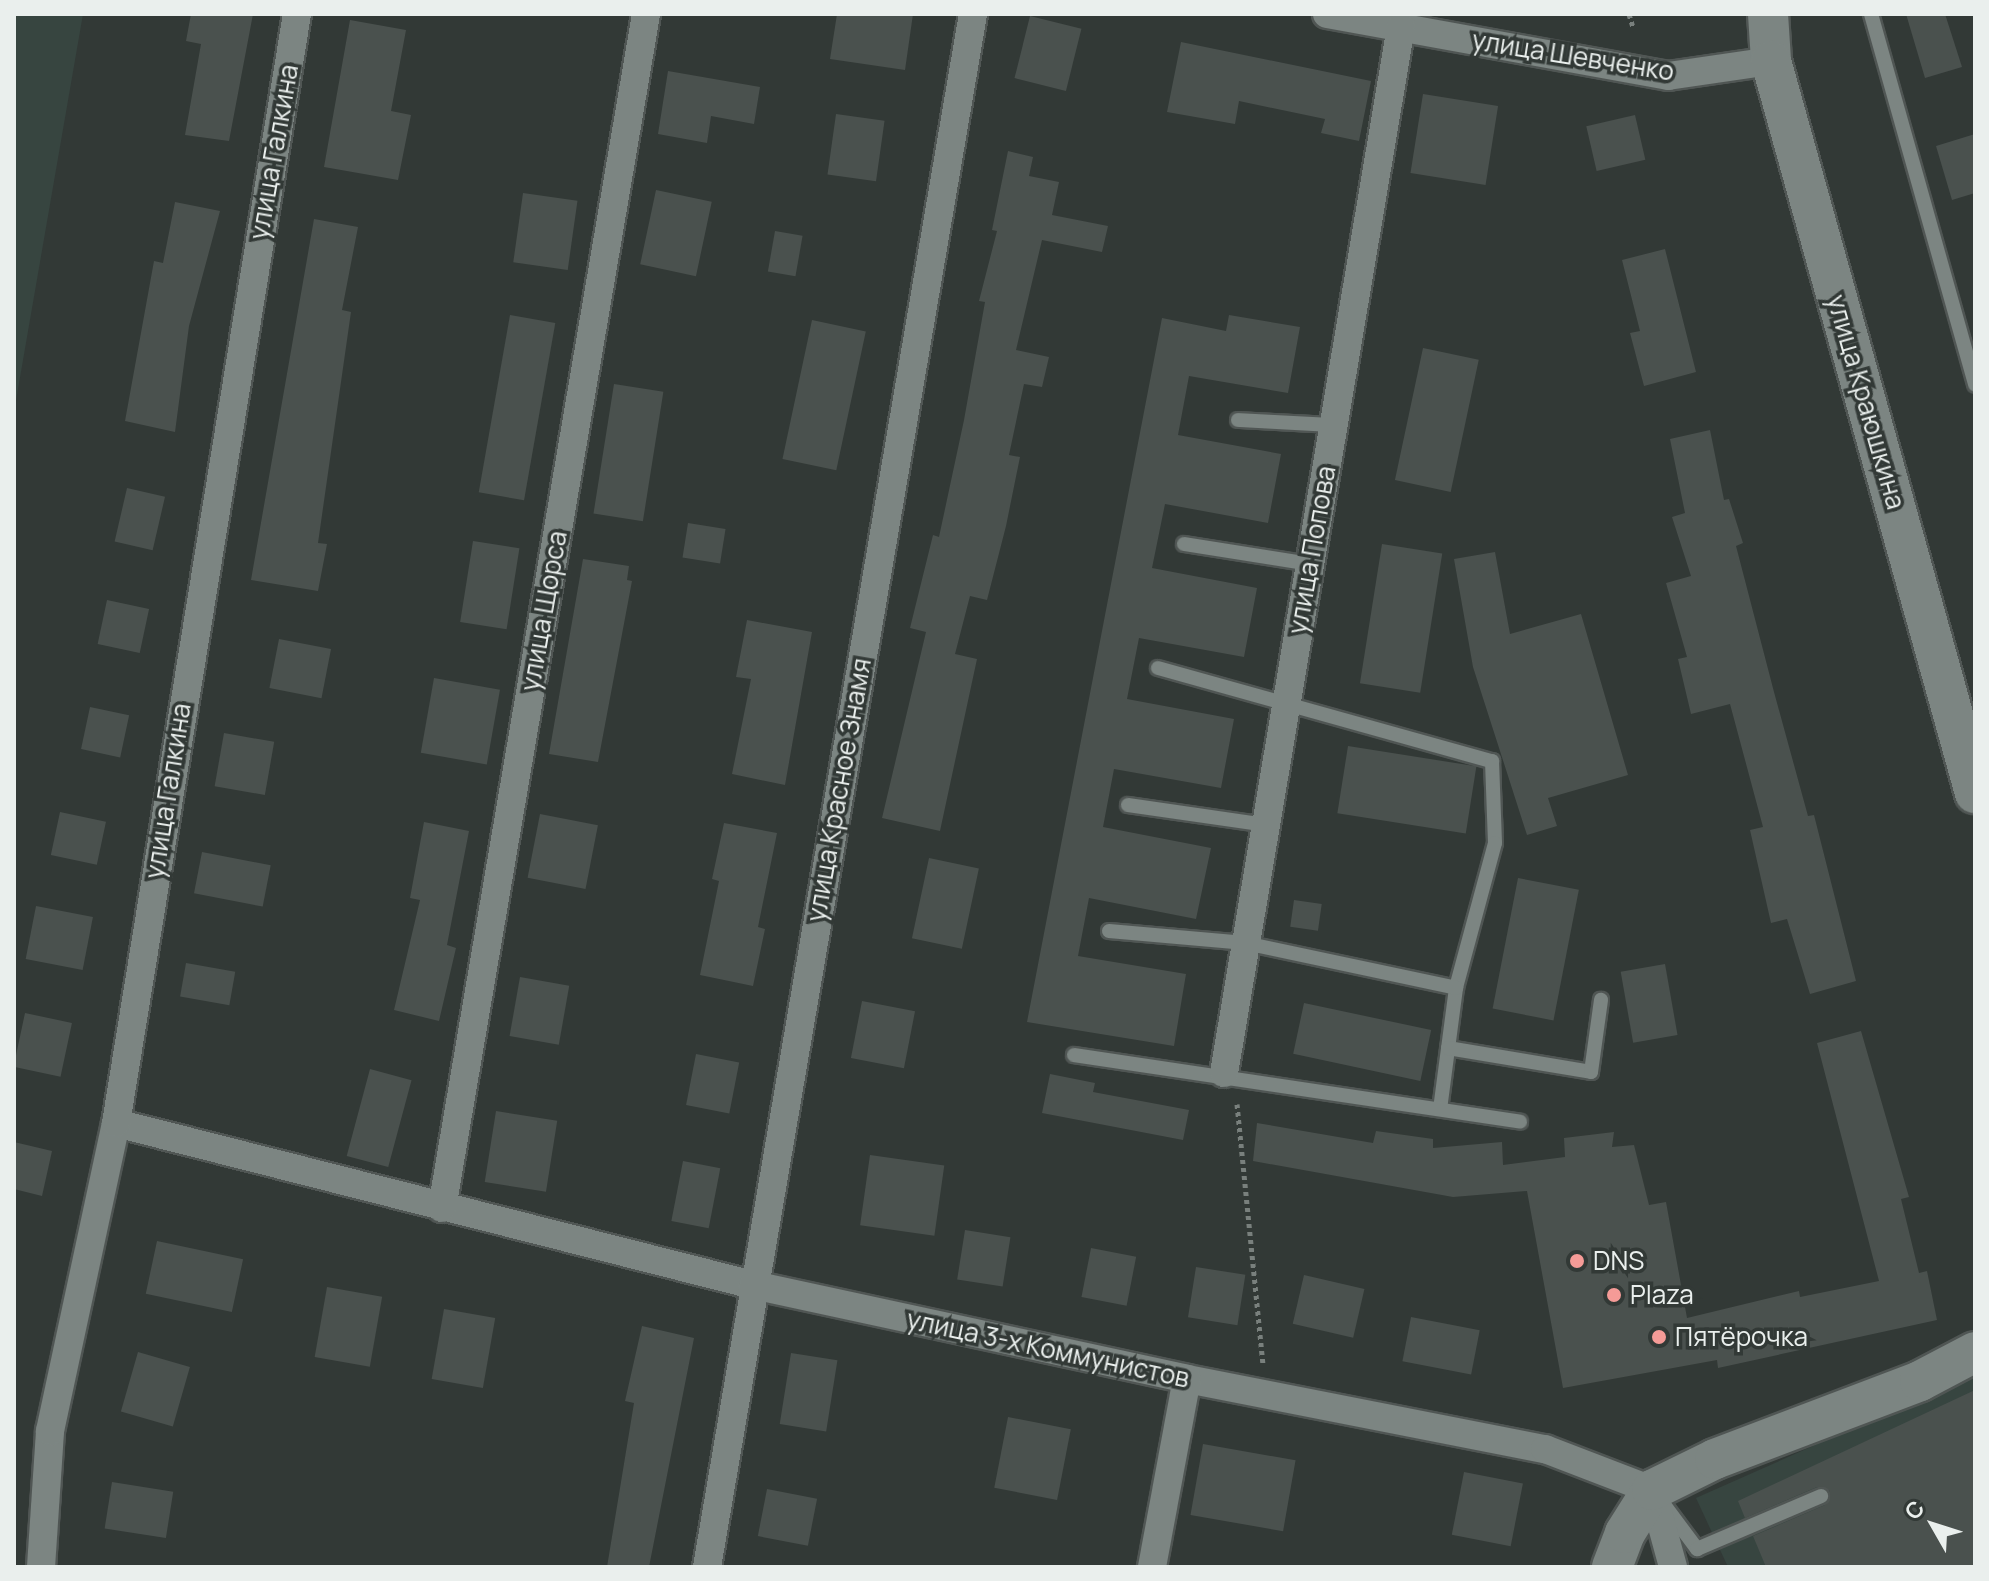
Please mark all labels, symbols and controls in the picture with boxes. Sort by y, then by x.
street label: улица Шевченко [1470,25,1676,87]
street label: улица Галкина [243,62,305,242]
street label: улица Краюшкина [1820,291,1912,513]
street label: улица Попова [1282,463,1342,637]
street label: улица Щорса [515,528,573,694]
street label: улица Красное Знамя [800,656,878,924]
street label: улица Галкина [139,701,197,881]
place label: DNS [1593,1245,1644,1277]
marker: DNS [1568,1252,1586,1270]
place label: Plaza [1630,1279,1694,1311]
marker: Plaza [1605,1286,1623,1304]
street label: улица 3-х Коммунистов [904,1304,1192,1394]
place label: Пятёрочка [1675,1321,1808,1353]
marker: Пятёрочка [1650,1328,1668,1346]
north arrow [1893,1485,1973,1565]
text: С [1898,1494,1931,1526]

